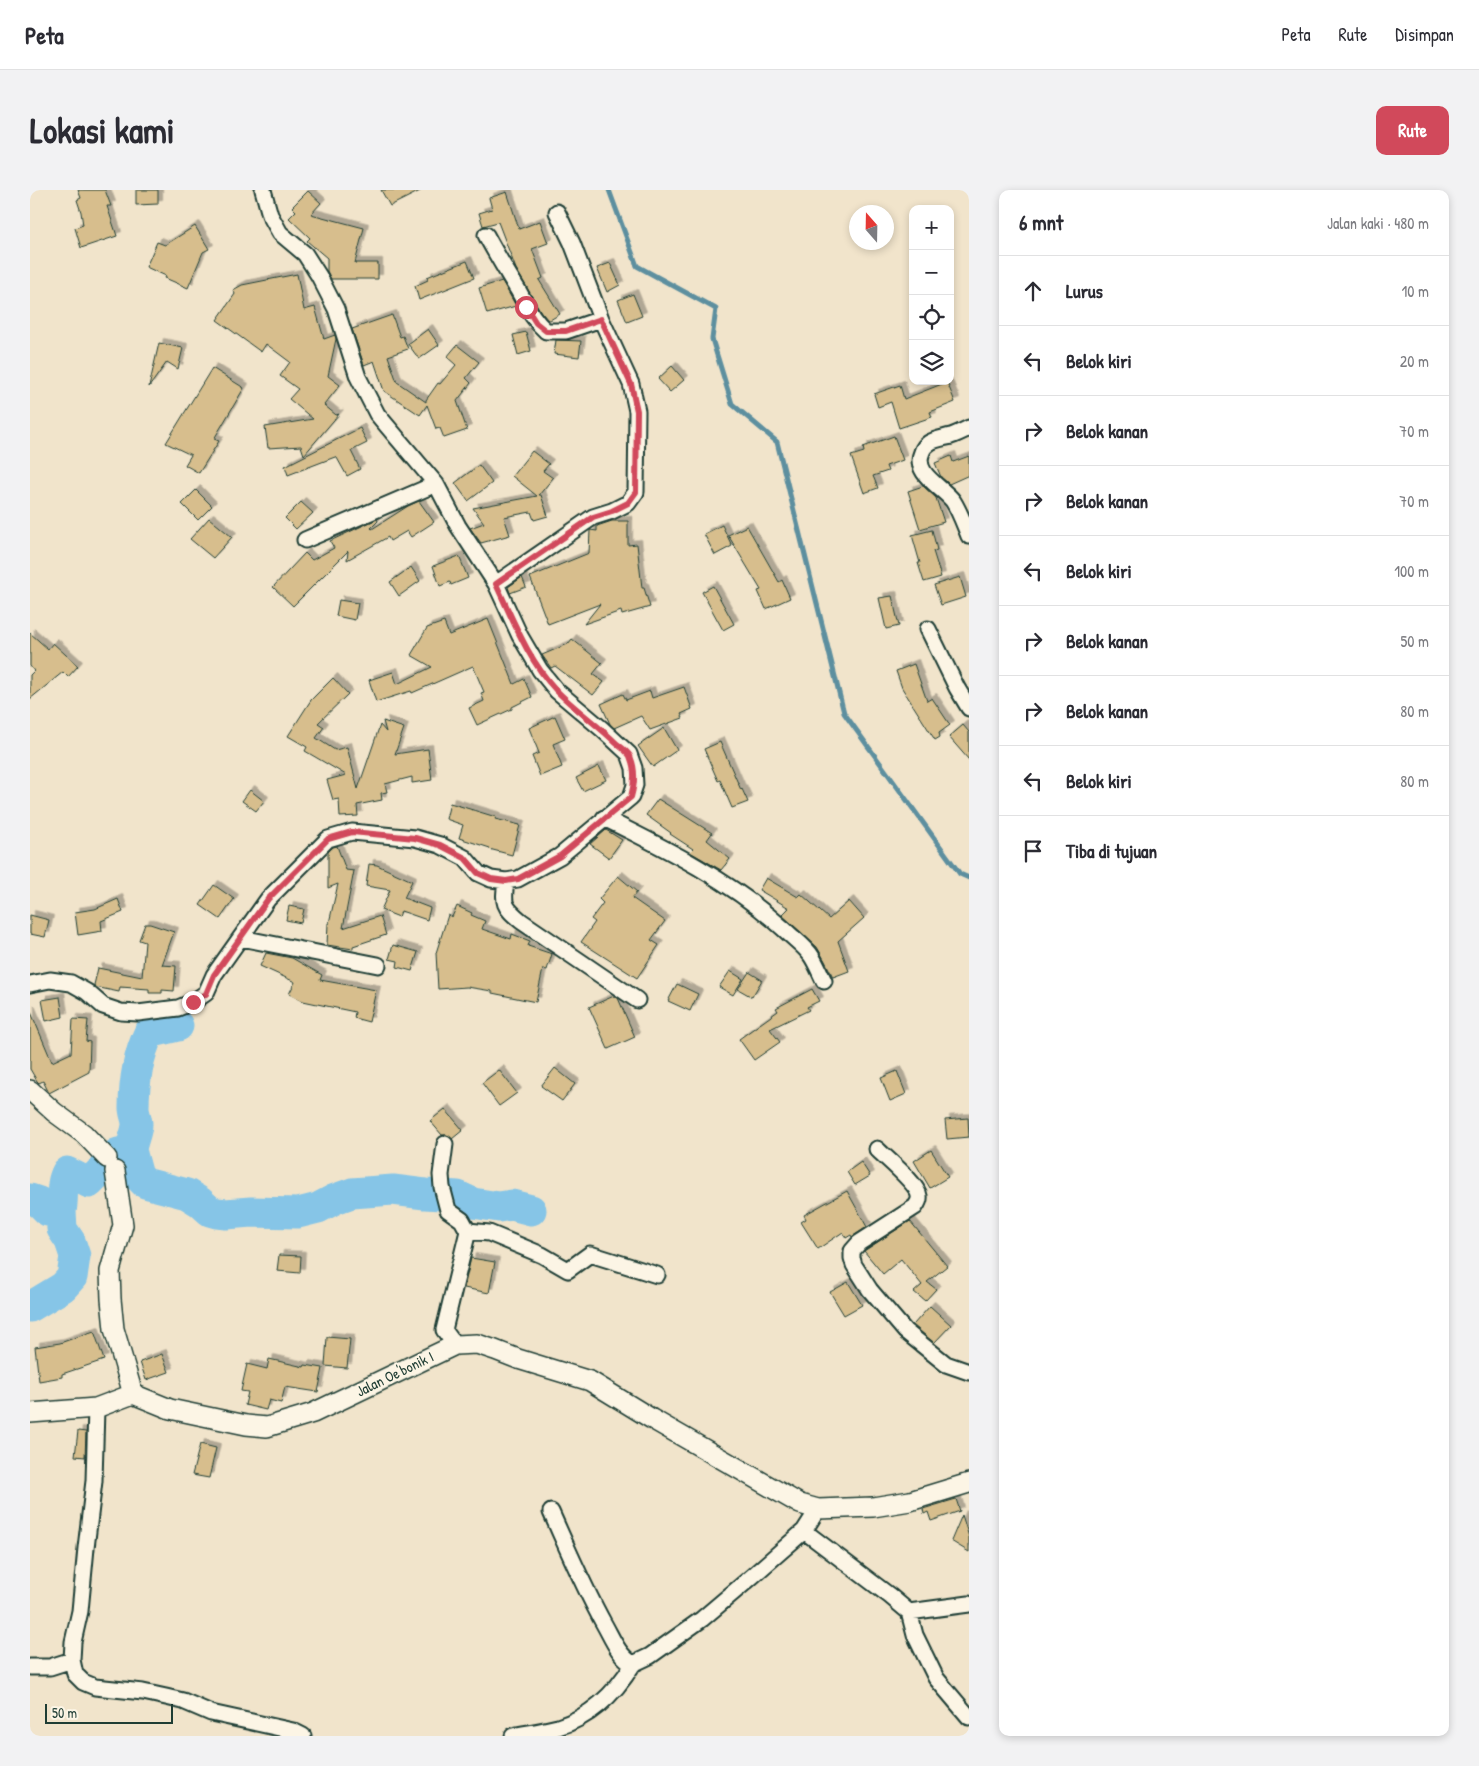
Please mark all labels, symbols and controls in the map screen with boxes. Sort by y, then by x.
text: Peta [25,19,64,51]
text: Peta [1282,22,1311,47]
text: Rute [1339,22,1367,47]
text: Disimpan [1395,22,1454,47]
button: Rute [1376,106,1449,155]
text: Lokasi kami [30,107,175,154]
north arrow [849,205,894,250]
map controls [909,205,954,385]
button: + [909,205,954,250]
text: 6 mnt [1019,208,1063,237]
text: Jalan kaki · 480 m [1327,212,1429,234]
button: − [909,250,954,295]
icon: ahead [1019,277,1047,305]
text: Lurus [1066,278,1103,304]
text: 10 m [1401,280,1429,302]
button: locate [909,295,954,340]
route start [515,296,538,319]
button: layers [909,340,954,385]
icon: left [1019,347,1047,375]
text: Belok kiri [1066,348,1132,374]
text: 20 m [1400,350,1429,372]
icon: right [1019,417,1047,445]
text: Belok kanan [1066,418,1148,444]
text: 70 m [1399,420,1429,442]
icon: right [1019,487,1047,515]
text: Belok kanan [1066,488,1148,514]
text: 70 m [1399,490,1429,512]
icon: left [1019,557,1047,585]
text: Belok kiri [1066,558,1132,584]
text: 100 m [1394,560,1429,582]
icon: right [1019,627,1047,655]
text: Belok kanan [1066,628,1148,654]
text: 50 m [1401,630,1429,652]
icon: right [1019,697,1047,725]
text: Belok kanan [1066,698,1148,724]
text: 80 m [1400,700,1429,722]
icon: left [1019,767,1047,795]
text: Belok kiri [1066,768,1132,794]
text: 80 m [1400,770,1429,792]
icon: arrive [1019,837,1047,865]
text: Tiba di tujuan [1066,838,1157,864]
route end [182,991,205,1014]
street label: Jalan Oe'bonik I [352,1346,437,1401]
scale bar [45,1701,172,1724]
text: 50 m [52,1703,77,1722]

